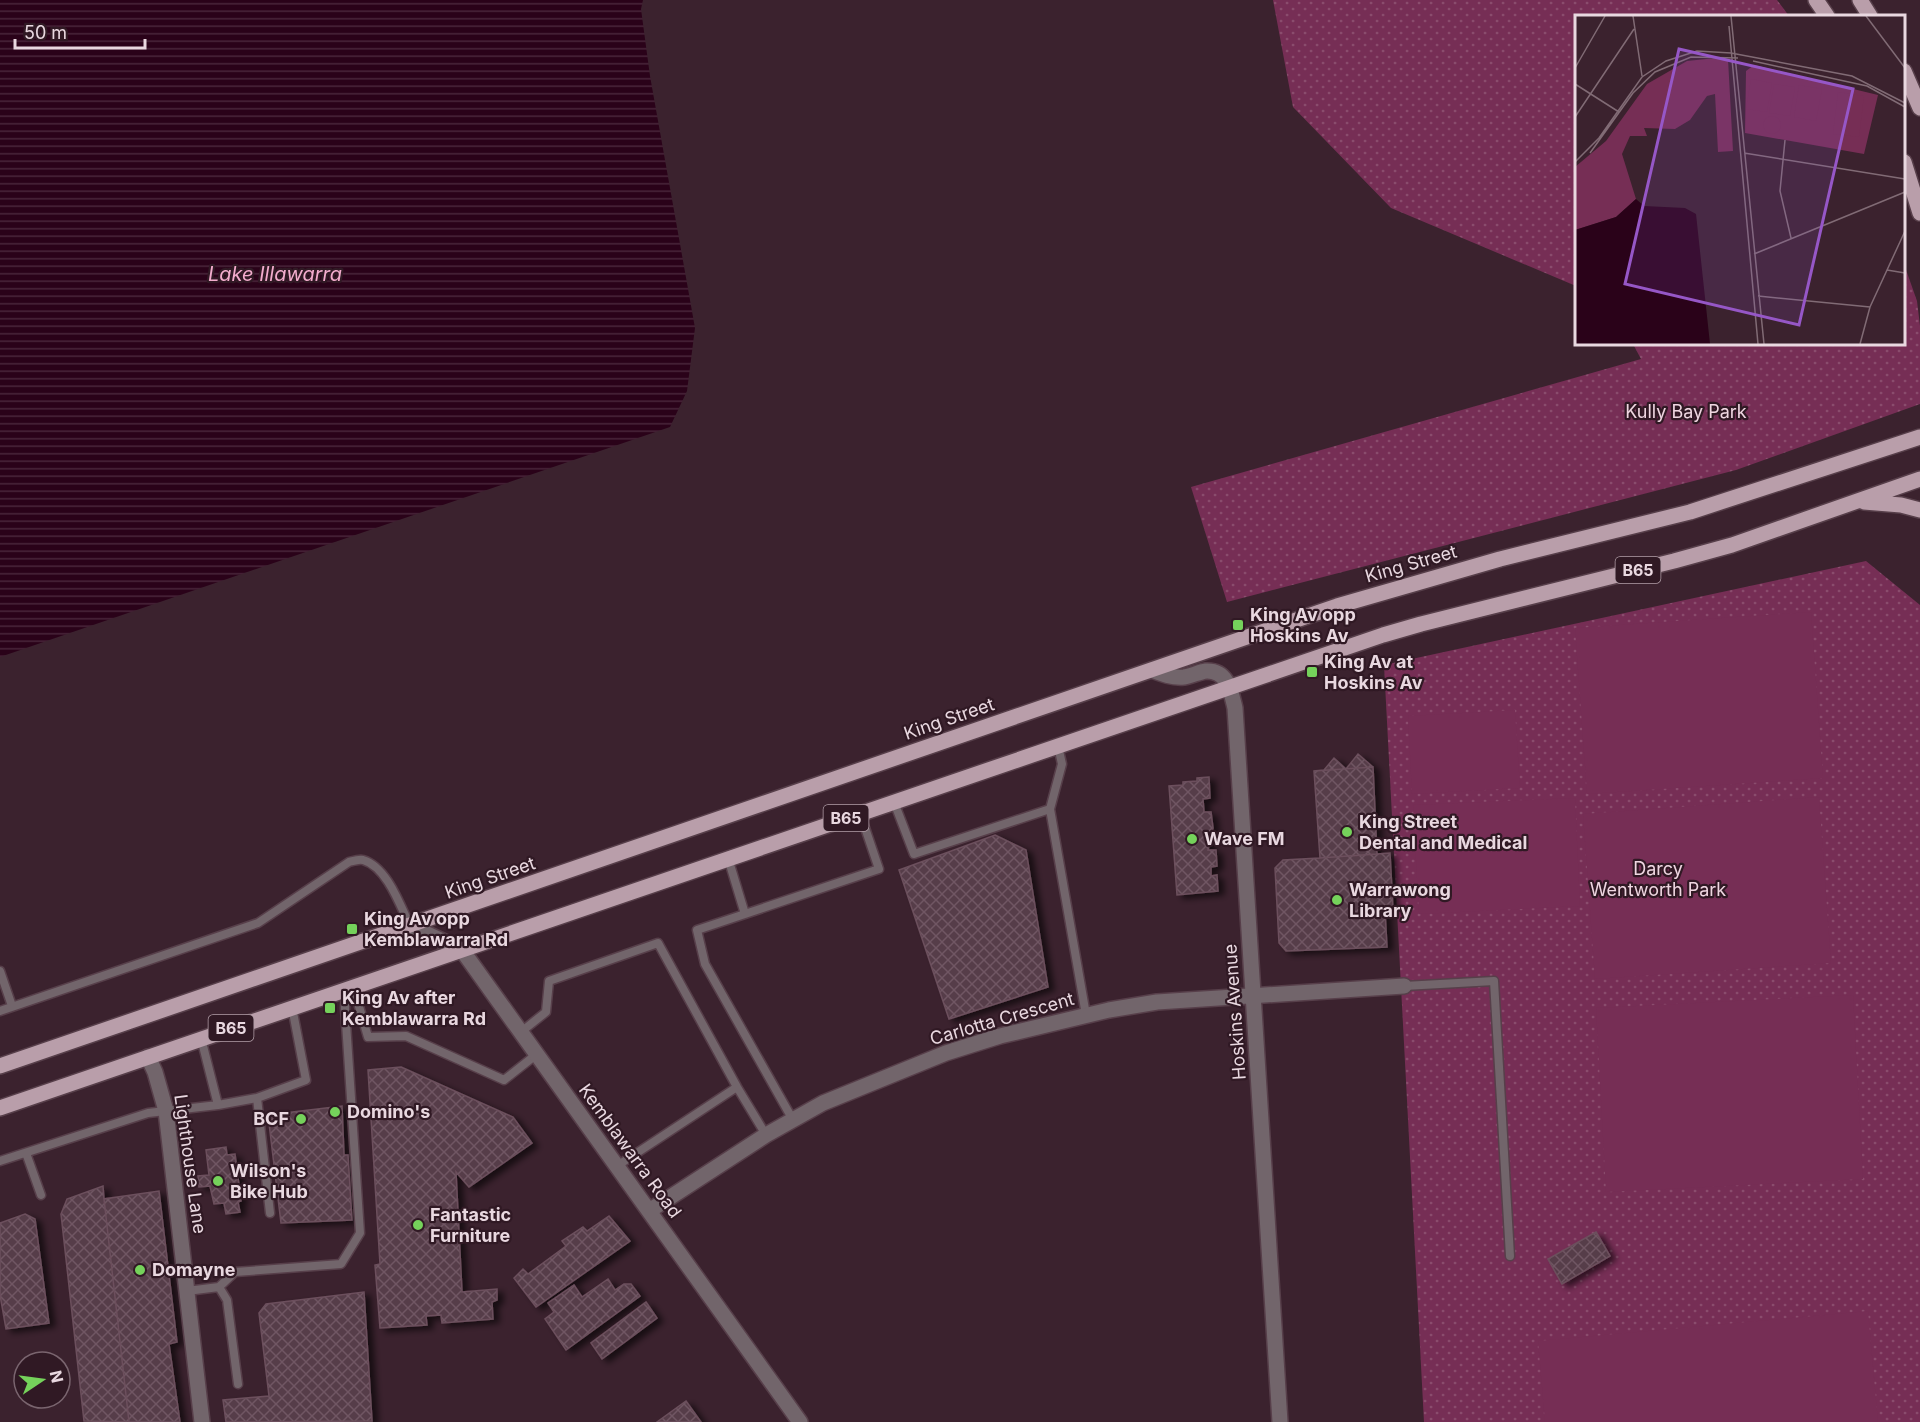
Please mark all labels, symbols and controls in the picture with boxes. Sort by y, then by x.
scale bar [15,12,146,50]
inset map [1575,15,1905,345]
text: 50 m [24,22,67,43]
water label: Lake Illawarra [208,262,342,286]
park label: Kully Bay Park [1625,401,1747,422]
street label: King Street [1363,540,1459,587]
road number: B65 [1616,557,1660,583]
place label: King Av opp Hoskins Av [1250,604,1356,646]
marker: King Av opp Hoskins Av [1231,618,1245,632]
place label: King Av at Hoskins Av [1324,651,1423,693]
marker: King Av at Hoskins Av [1305,665,1319,679]
street label: King Street [901,693,997,744]
road number: B65 [824,805,868,831]
place label: King Street Dental and Medical [1359,811,1527,853]
marker: King Street Dental and Medical [1340,825,1354,839]
place label: Wave FM [1204,828,1285,849]
marker: Wave FM [1185,832,1199,846]
street label: King Street [442,852,538,903]
park label: Darcy Wentworth Park [1590,858,1726,900]
place label: Warrawong Library [1349,879,1451,921]
marker: Warrawong Library [1330,893,1344,907]
place label: King Av opp Kemblawarra Rd [364,908,508,950]
marker: King Av opp Kemblawarra Rd [345,922,359,936]
street label: Hoskins Avenue [1219,943,1250,1081]
place label: King Av after Kemblawarra Rd [342,987,486,1029]
street label: Carlotta Crescent [927,988,1076,1049]
marker: King Av after Kemblawarra Rd [323,1001,337,1015]
road number: B65 [208,1015,254,1041]
street label: Kemblawarra Road [575,1080,686,1222]
street label: Lighthouse Lane [170,1093,211,1235]
place label: Domino's [347,1101,430,1122]
marker: Domino's [328,1105,342,1119]
place label: BCF [253,1108,289,1129]
marker: BCF [294,1112,308,1126]
place label: Wilson's Bike Hub [230,1160,308,1202]
marker: Wilson's Bike Hub [211,1174,225,1188]
place label: Fantastic Furniture [430,1204,511,1246]
marker: Fantastic Furniture [411,1218,425,1232]
place label: Domayne [152,1259,236,1280]
marker: Domayne [133,1263,147,1277]
north arrow [12,1350,72,1410]
text: N [45,1368,68,1385]

